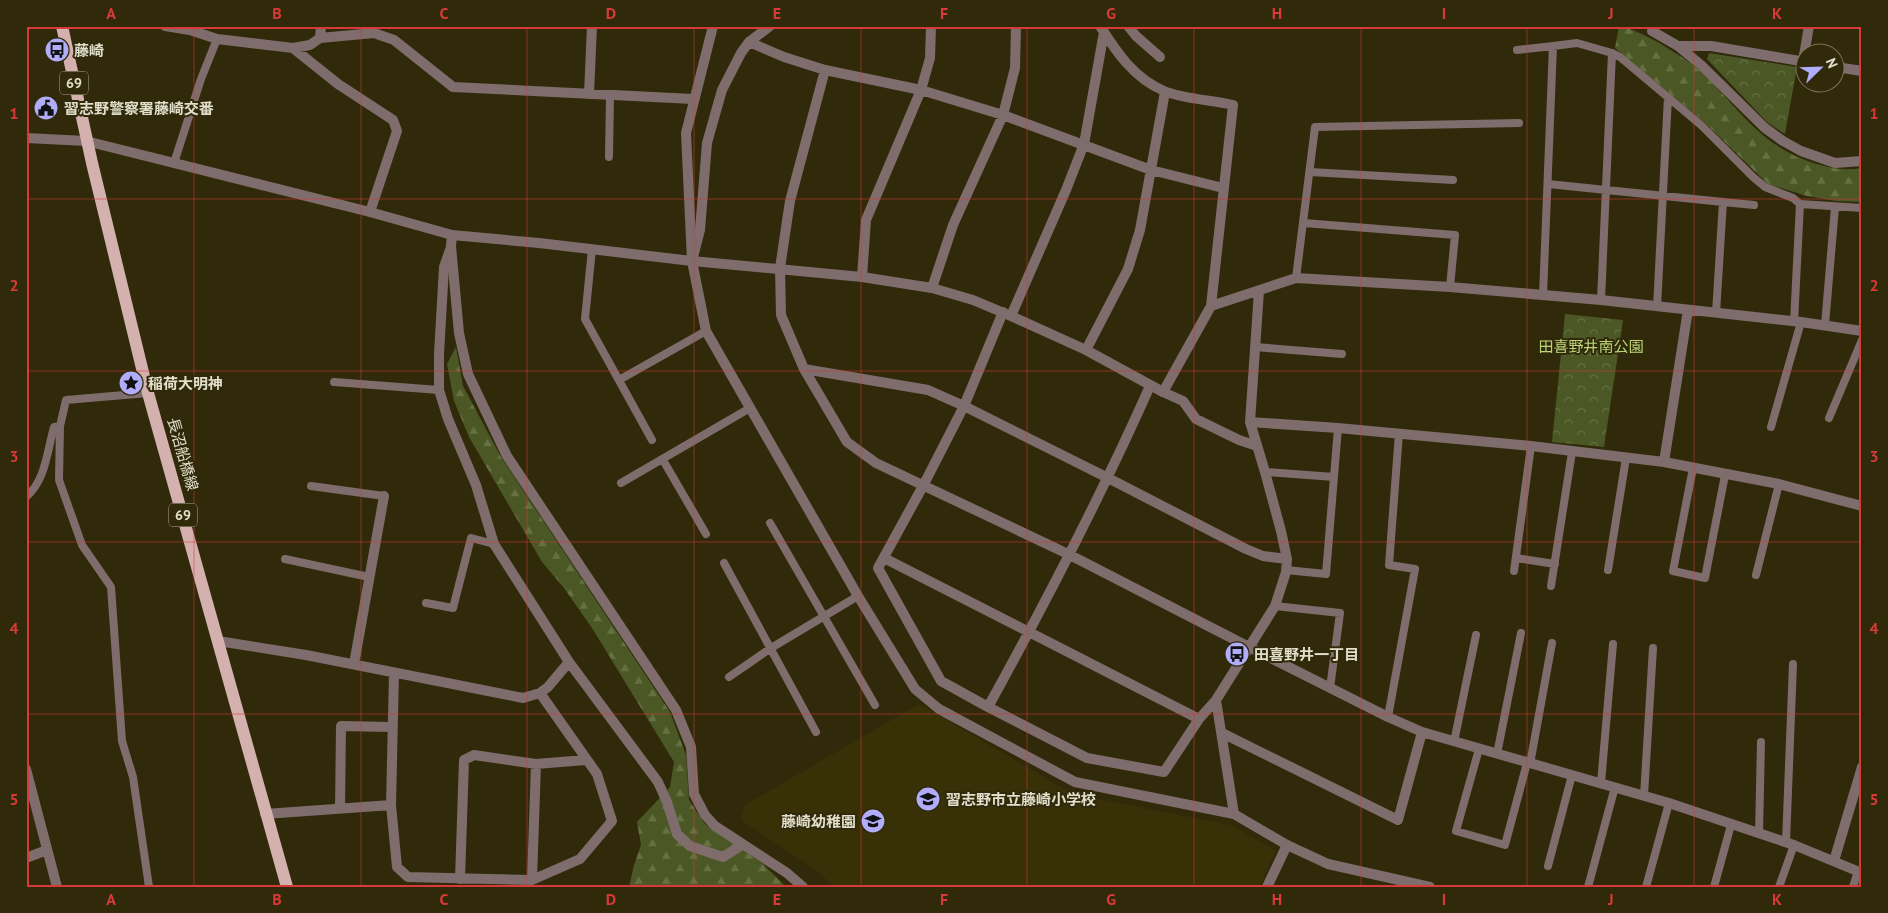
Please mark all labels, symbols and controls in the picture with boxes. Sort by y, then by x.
text: A [106,3,116,23]
text: B [272,3,282,23]
text: C [440,3,449,23]
text: D [606,3,616,23]
text: E [773,3,781,23]
text: F [940,3,948,23]
text: G [1106,3,1116,23]
text: H [1272,3,1282,23]
text: I [1442,3,1446,23]
text: J [1607,3,1614,23]
text: K [1772,3,1782,23]
bus stop icon: 藤崎 [44,37,70,63]
place label: 藤崎 [74,41,104,60]
north arrow [1796,42,1846,92]
text: N [1822,55,1842,71]
road number: 69 [60,72,88,95]
public building icon: 習志野警察署藤崎交番 [33,95,59,121]
place label: 習志野警察署藤崎交番 [64,99,214,118]
text: 1 [9,103,19,123]
text: 1 [1869,103,1879,123]
text: 2 [9,275,19,295]
text: 2 [1869,275,1879,295]
park label: 田喜野井南公園 [1538,337,1644,356]
place icon: 稲荷大明神 [118,370,144,396]
place label: 稲荷大明神 [148,374,223,393]
street label: 長沼船橋線 [164,415,202,493]
text: 3 [9,446,19,466]
text: 3 [1869,446,1879,466]
road number: 69 [169,504,197,526]
text: 4 [9,618,19,638]
text: 4 [1869,618,1879,638]
bus stop icon: 田喜野井一丁目 [1224,641,1250,667]
place label: 田喜野井一丁目 [1254,645,1359,664]
school or university icon: 習志野市立藤崎小学校 [915,786,941,812]
text: 5 [9,789,19,809]
text: 5 [1869,789,1879,809]
place label: 習志野市立藤崎小学校 [946,790,1096,809]
school or university icon: 藤崎幼稚園 [860,808,886,834]
place label: 藤崎幼稚園 [781,812,856,831]
text: A [106,889,116,909]
text: B [272,889,282,909]
text: C [440,889,449,909]
text: D [606,889,616,909]
text: E [773,889,781,909]
text: F [940,889,948,909]
text: G [1106,889,1116,909]
text: H [1272,889,1282,909]
text: I [1442,889,1446,909]
text: J [1607,889,1614,909]
text: K [1772,889,1782,909]

